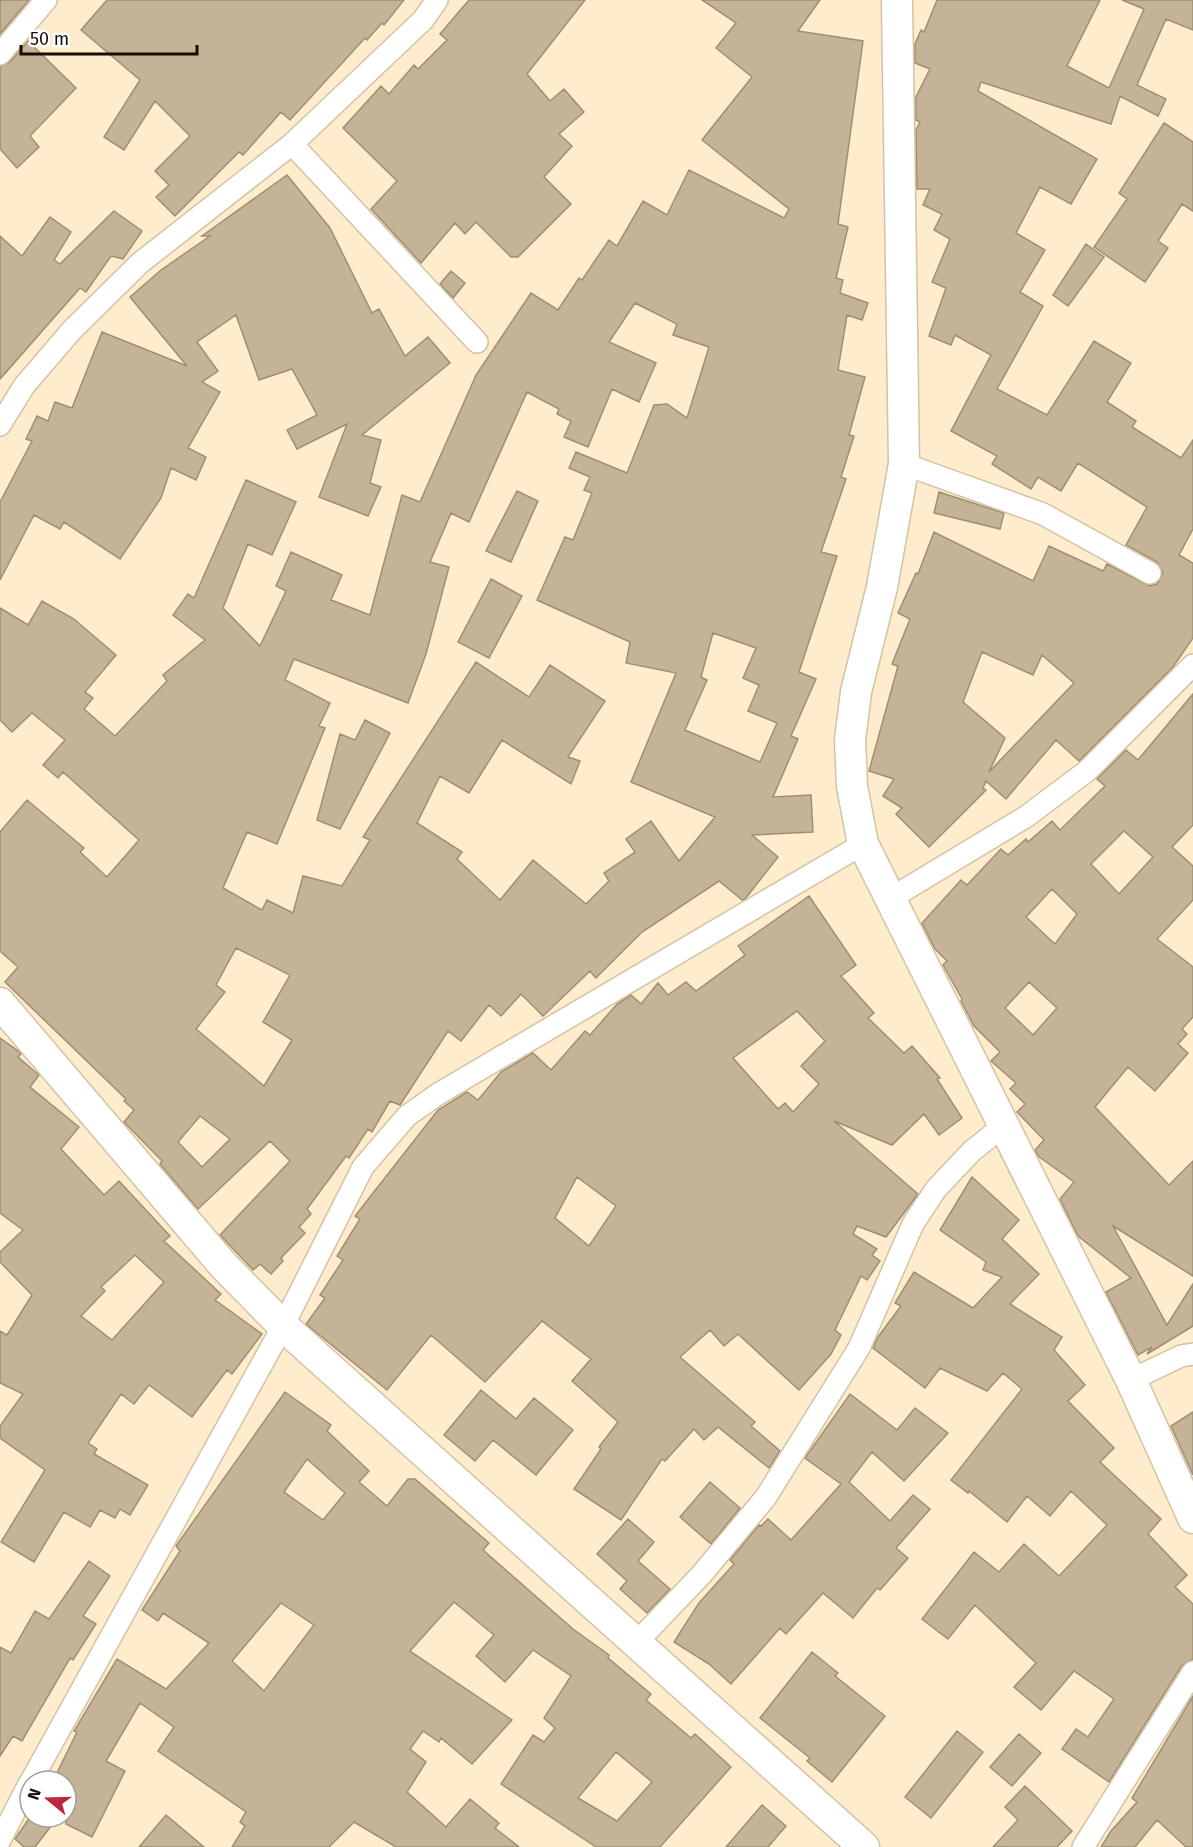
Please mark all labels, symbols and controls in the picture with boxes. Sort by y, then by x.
scale bar [21,18,196,56]
text: 50 m [30,28,69,50]
north arrow [18,1769,78,1829]
text: N [24,1786,45,1802]

